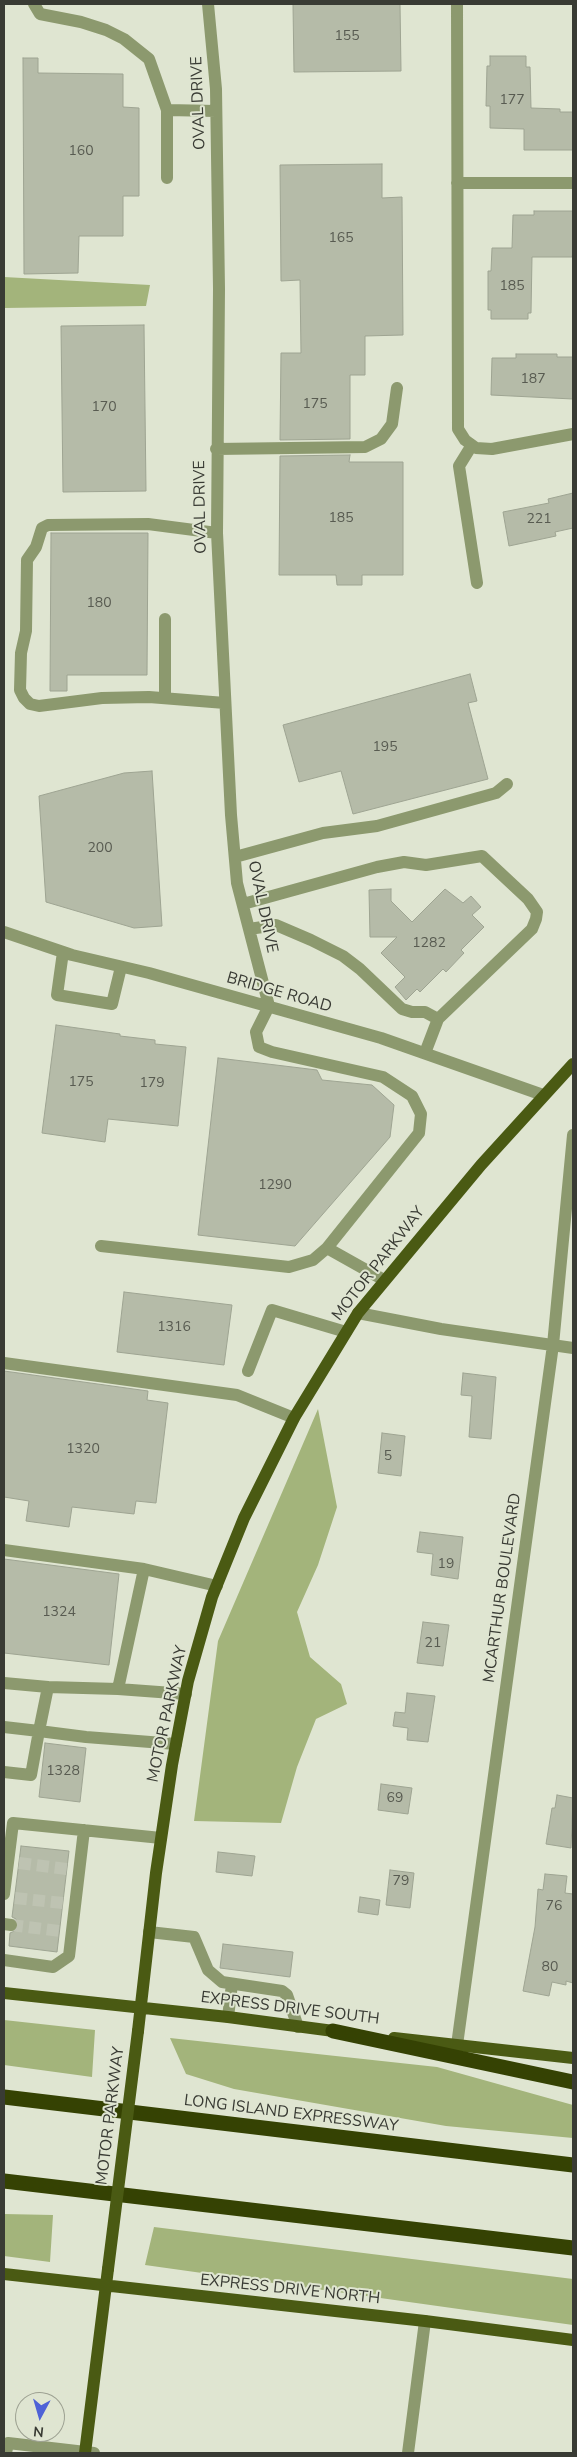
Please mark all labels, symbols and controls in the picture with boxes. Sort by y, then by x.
house number: 155 [334,29,360,45]
street label: OVAL DRIVE [188,56,210,150]
house number: 177 [499,93,525,109]
house number: 160 [68,144,94,160]
house number: 165 [328,231,354,247]
house number: 185 [499,279,525,295]
house number: 187 [520,372,546,388]
house number: 175 [302,397,328,413]
house number: 170 [91,400,117,416]
street label: OVAL DRIVE [191,460,211,554]
house number: 185 [328,511,354,527]
house number: 221 [526,512,552,528]
house number: 180 [86,596,112,612]
house number: 195 [372,740,398,756]
house number: 200 [87,841,113,857]
street label: OVAL DRIVE [243,859,281,955]
house number: 1282 [412,936,446,952]
street label: BRIDGE ROAD [224,969,334,1017]
house number: 175 [68,1075,94,1091]
house number: 179 [139,1076,165,1092]
house number: 1290 [258,1178,292,1194]
street label: MOTOR PARKWAY [329,1203,429,1325]
house number: 1316 [157,1320,191,1336]
house number: 1320 [66,1442,100,1458]
house number: 5 [384,1449,392,1465]
street label: MCARTHUR BOULEVARD [480,1492,526,1684]
house number: 19 [438,1557,454,1573]
house number: 1324 [42,1605,76,1621]
house number: 21 [425,1636,441,1652]
street label: MOTOR PARKWAY [144,1644,192,1784]
house number: 1328 [46,1764,80,1780]
house number: 69 [387,1791,403,1807]
house number: 79 [393,1874,409,1890]
house number: 76 [546,1899,562,1915]
house number: 80 [542,1960,558,1976]
street label: EXPRESS DRIVE SOUTH [199,1988,381,2030]
street label: MOTOR PARKWAY [93,2046,129,2186]
street label: LONG ISLAND EXPRESSWAY [183,2091,399,2137]
street label: EXPRESS DRIVE NORTH [199,2271,381,2309]
north arrow [15,2392,65,2442]
text: N [32,2421,45,2441]

